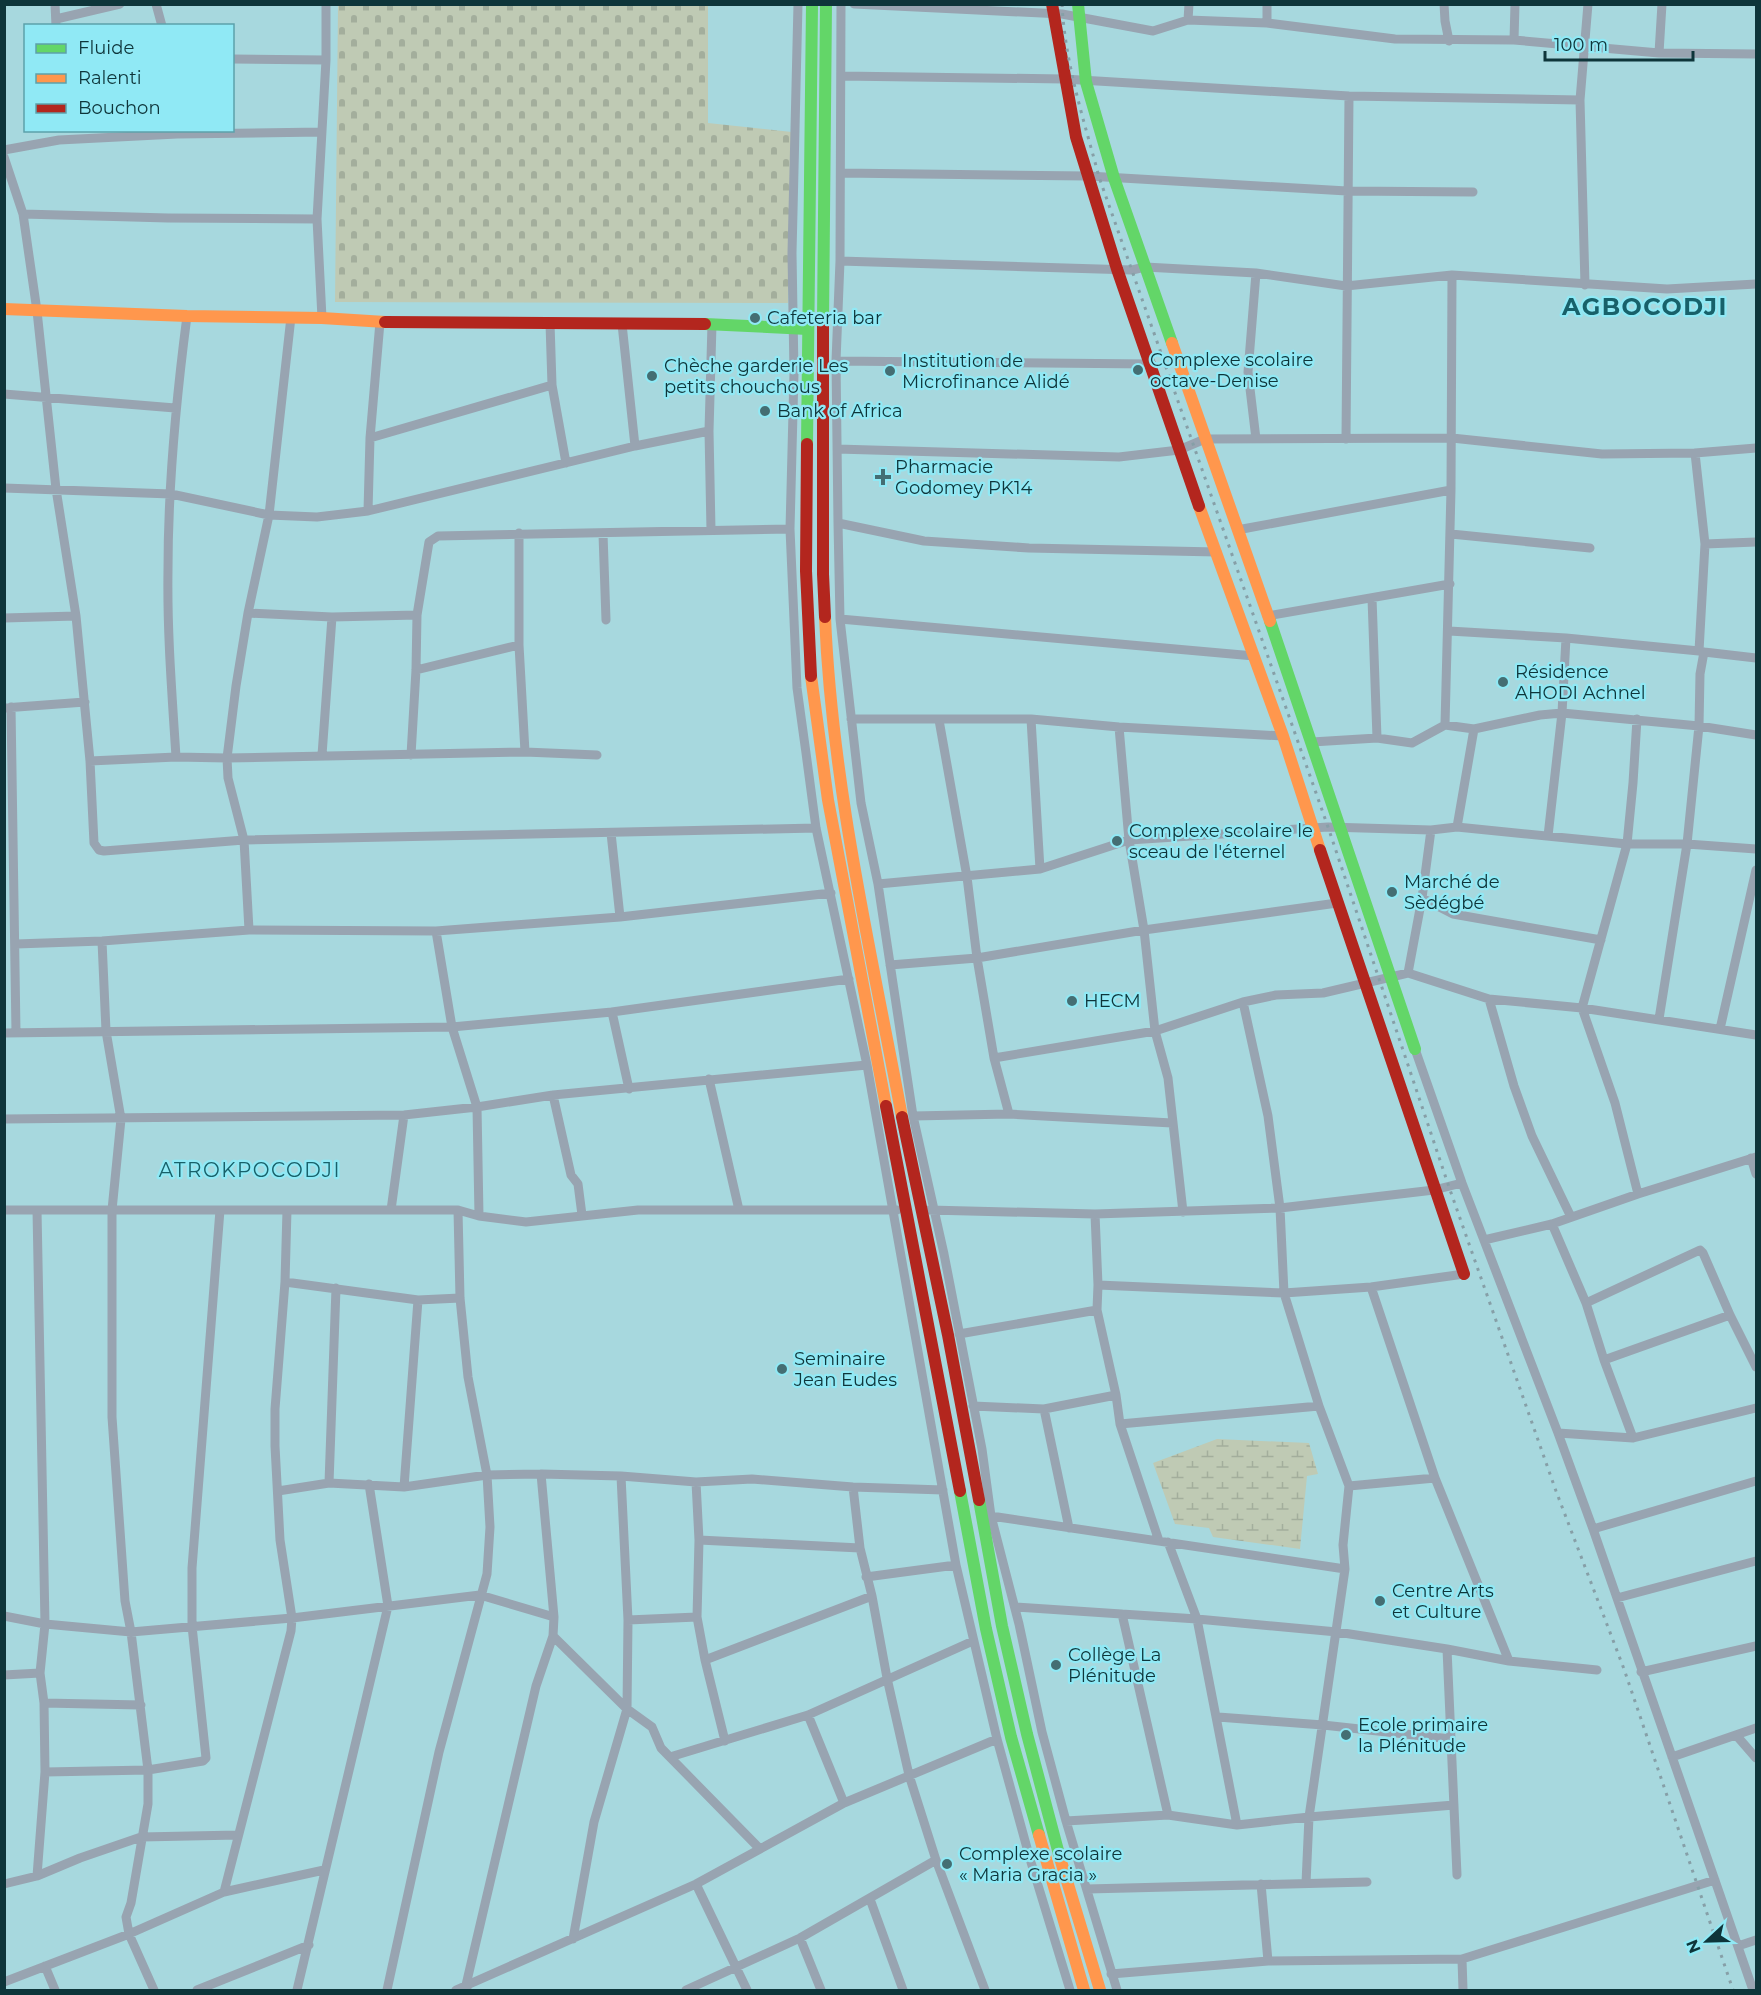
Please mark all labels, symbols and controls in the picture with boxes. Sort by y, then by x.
legend [24,24,234,132]
scale bar [1545,24,1694,62]
text: 100 m [1554,34,1608,56]
text: Fluide [78,37,134,59]
text: Ralenti [78,67,142,89]
text: Bouchon [78,97,161,119]
district label: AGBOCODJI [1561,292,1728,321]
place label: Cafeteria bar [767,307,882,329]
marker: Cafeteria bar [748,311,762,325]
place label: Complexe scolaire octave-Denise [1150,349,1314,392]
place label: Institution de Microfinance Alidé [902,350,1070,393]
place label: Chèche garderie Les petits chouchous [664,355,848,398]
marker: Complexe scolaire octave-Denise [1131,363,1145,377]
marker: Institution de Microfinance Alidé [883,364,897,378]
marker: Chèche garderie Les petits chouchous [645,369,659,383]
place label: Bank of Africa [777,400,903,422]
marker: Bank of Africa [758,404,772,418]
place label: Pharmacie Godomey PK14 [895,456,1032,499]
marker: Pharmacie Godomey PK14 [876,470,890,484]
place label: Résidence AHODI Achnel [1515,661,1646,704]
marker: Résidence AHODI Achnel [1496,675,1510,689]
place label: Complexe scolaire le sceau de l'éternel [1129,820,1313,863]
marker: Complexe scolaire le sceau de l'éternel [1110,834,1124,848]
place label: Marché de Sèdégbé [1404,871,1500,914]
marker: Marché de Sèdégbé [1385,885,1399,899]
place label: HECM [1084,990,1141,1012]
marker: HECM [1065,994,1079,1008]
district label: ATROKPOCODJI [159,1158,341,1182]
place label: Seminaire Jean Eudes [793,1348,897,1391]
marker: Seminaire Jean Eudes [775,1362,789,1376]
place label: Centre Arts et Culture [1392,1580,1494,1623]
marker: Centre Arts et Culture [1373,1594,1387,1608]
place label: Collège La Plénitude [1068,1644,1161,1687]
marker: Collège La Plénitude [1049,1658,1063,1672]
place label: Ecole primaire la Plénitude [1358,1714,1488,1757]
marker: Ecole primaire la Plénitude [1339,1728,1353,1742]
place label: Complexe scolaire « Maria Gracia » [959,1843,1123,1886]
marker: Complexe scolaire « Maria Gracia » [940,1857,954,1871]
north arrow [1677,1911,1737,1971]
text: N [1682,1937,1705,1956]

